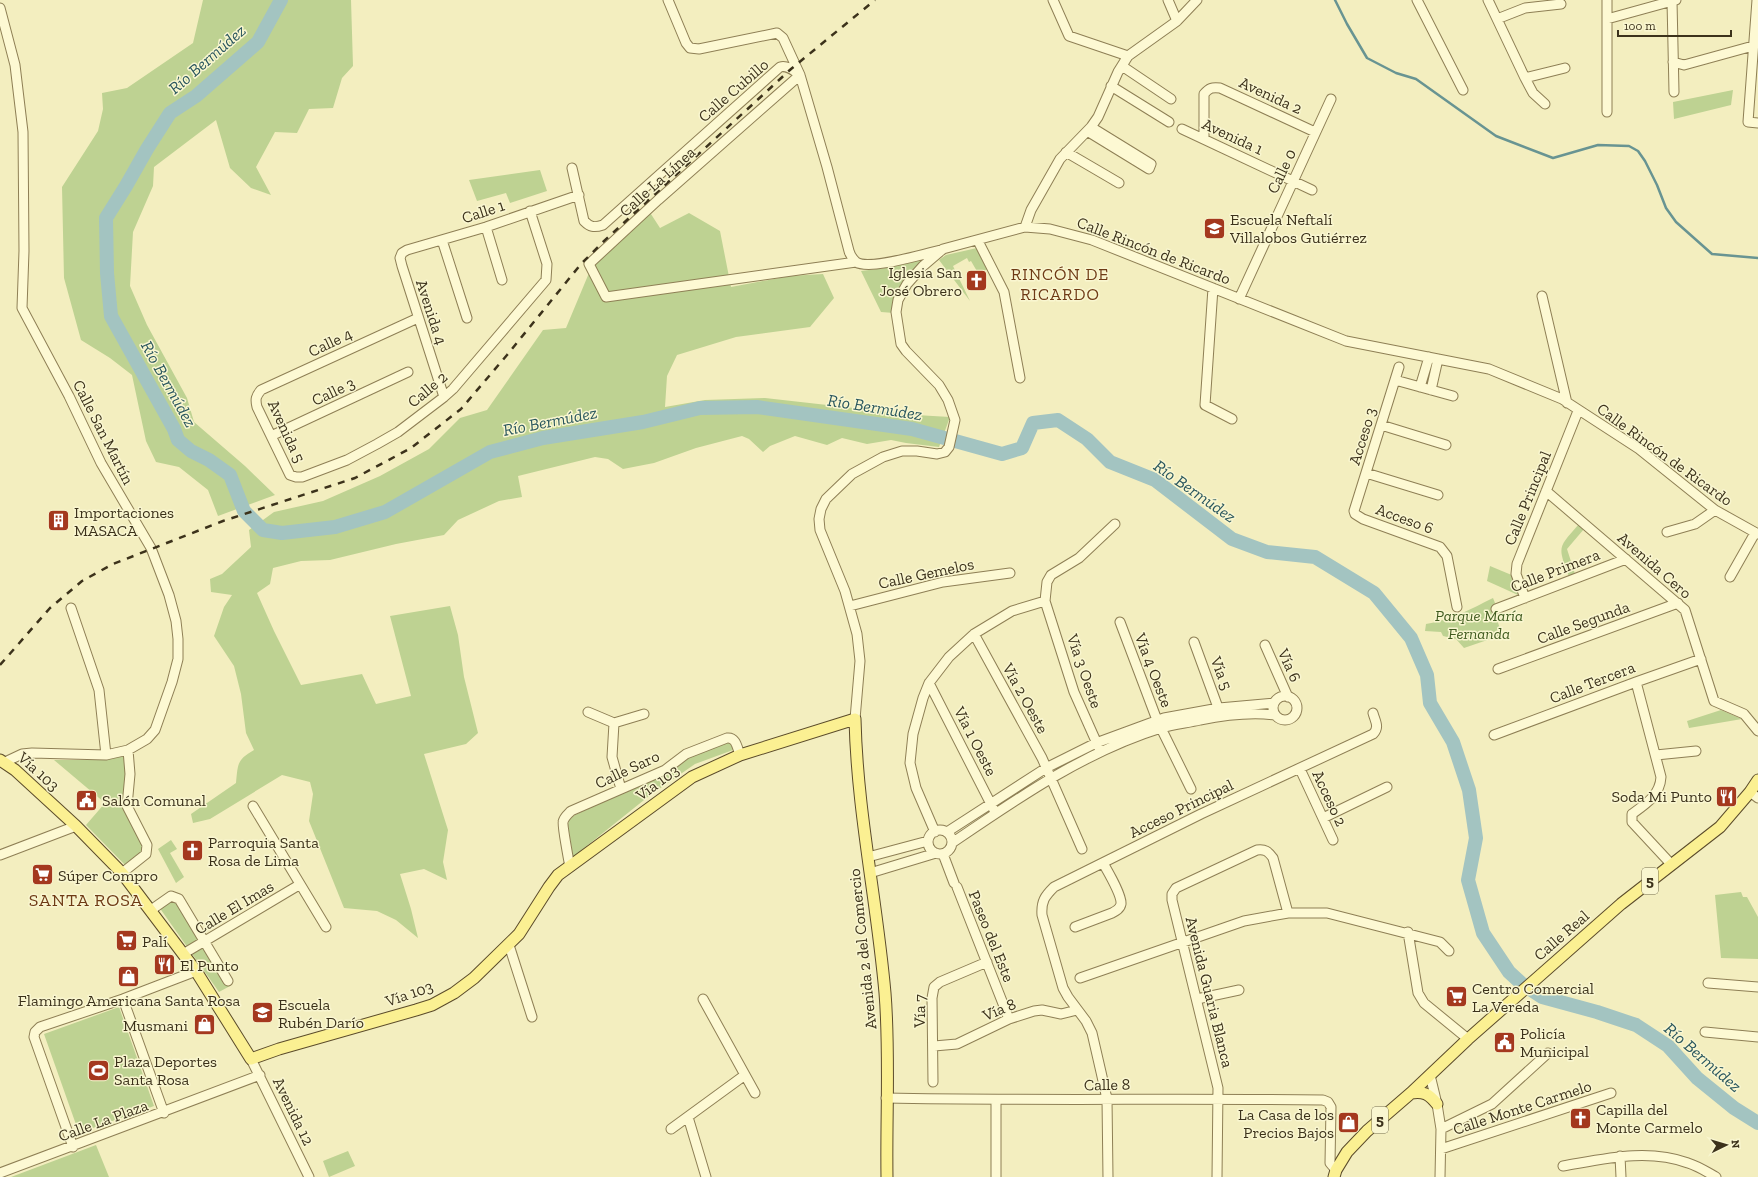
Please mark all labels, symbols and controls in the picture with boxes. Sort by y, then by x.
scale bar [1618,12,1731,38]
text: 100 m [1624,19,1656,33]
water label: Río Bermúdez [164,20,250,98]
street label: Calle Cubillo [694,55,772,126]
street label: Avenida 2 [1236,73,1305,118]
street label: Avenida 1 [1199,114,1266,159]
street label: Calle La Línea [616,142,699,220]
street label: Calle 0 [1263,146,1300,197]
street label: Calle 1 [459,196,507,227]
place label: Escuela Neftalí Villalobos Gutiérrez [1229,210,1367,247]
street label: Calle Rincón de Ricardo [1074,212,1233,289]
school or university icon: Escuela Neftalí Villalobos Gutiérrez [1202,215,1228,241]
place label: Iglesia San José Obrero [879,263,963,300]
district label: RINCÓN DE RICARDO [1011,264,1109,304]
church icon: Iglesia San José Obrero [964,268,990,294]
street label: Avenida 4 [412,277,451,348]
street label: Calle 4 [305,324,356,361]
water label: Río Bermúdez [137,337,201,431]
street label: Calle 2 [404,367,451,411]
street label: Calle 3 [309,373,358,410]
street label: Calle San Martín [69,377,138,488]
water label: Río Bermúdez [826,390,924,424]
street label: Avenida 5 [264,397,309,466]
street label: Calle Rincón de Ricardo [1593,399,1736,510]
water label: Río Bermúdez [501,402,599,440]
street label: Acceso 3 [1345,405,1380,467]
street label: Calle Principal [1500,448,1555,548]
water label: Río Bermúdez [1150,455,1240,527]
street label: Acceso 6 [1373,499,1436,538]
place label: Importaciones MASACA [74,503,174,540]
building icon: Importaciones MASACA [46,508,72,534]
street label: Avenida Cero [1614,528,1695,603]
street label: Calle Primera [1508,545,1603,596]
street label: Calle Gemelos [877,554,976,593]
street label: Calle Segunda [1534,597,1632,648]
park label: Parque María Fernanda [1435,606,1523,643]
street label: Vía 4 Oeste [1130,630,1176,710]
street label: Vía 3 Oeste [1063,631,1106,711]
street label: Vía 6 [1273,645,1305,685]
street label: Vía 5 [1206,653,1237,692]
street label: Calle Tercera [1547,657,1638,707]
street label: Vía 2 Oeste [998,659,1053,737]
street label: Vía 1 Oeste [950,702,1001,779]
street label: Calle Saro [592,746,662,793]
street label: Vía 103 [13,747,63,795]
street label: Vía 103 [631,760,683,805]
street label: Acceso 2 [1308,767,1351,829]
street label: Acceso Principal [1126,775,1236,842]
restaurant icon: Soda Mi Punto [1714,783,1740,809]
public building icon: Salón Comunal [74,787,100,813]
place label: Soda Mi Punto [1611,787,1712,806]
place label: Salón Comunal [102,791,206,810]
place label: Parroquia Santa Rosa de Lima [208,833,319,870]
church icon: Parroquia Santa Rosa de Lima [179,838,205,864]
supermarket icon: Súper Compro [30,862,56,888]
place label: Súper Compro [58,866,158,885]
street label: Avenida 2 del Comercio [845,868,880,1030]
road number: 5 [1642,868,1658,894]
street label: Calle El Imas [191,876,277,938]
street label: Paseo del Este [965,888,1019,985]
district label: SANTA ROSA [29,889,143,911]
street label: Calle Real [1530,906,1593,964]
street label: Avenida Guaria Blanca [1182,915,1238,1070]
supermarket icon: Palí [114,928,140,954]
place label: Palí [142,932,168,951]
restaurant icon: El Punto [151,952,177,978]
place label: El Punto [180,956,239,975]
shop icon: Flamingo Americana Santa Rosa [116,963,142,989]
street label: Vía 103 [382,976,436,1011]
place label: Centro Comercial La Vereda [1472,979,1594,1016]
supermarket icon: Centro Comercial La Vereda [1443,984,1469,1010]
place label: Flamingo Americana Santa Rosa [18,991,240,1010]
street label: Vía 7 [910,994,929,1029]
street label: Vía 8 [979,994,1019,1025]
place label: Escuela Rubén Darío [278,995,364,1032]
school or university icon: Escuela Rubén Darío [249,1000,275,1026]
shop icon: Musmani [191,1012,217,1038]
place label: Musmani [123,1016,189,1035]
water label: Río Bermúdez [1660,1018,1746,1096]
place label: Policía Municipal [1520,1024,1589,1061]
public building icon: Policía Municipal [1491,1029,1517,1055]
place label: Plaza Deportes Santa Rosa [114,1052,217,1089]
sports icon: Plaza Deportes Santa Rosa [86,1057,112,1083]
street label: Avenida 12 [269,1074,318,1148]
street label: Calle 8 [1084,1075,1130,1094]
street label: Calle Monte Carmelo [1450,1076,1594,1139]
street label: Calle La Plaza [56,1095,151,1145]
place label: Capilla del Monte Carmelo [1596,1100,1703,1137]
place label: La Casa de los Precios Bajos [1238,1105,1334,1142]
church icon: Capilla del Monte Carmelo [1567,1105,1593,1131]
road number: 5 [1372,1107,1388,1133]
shop icon: La Casa de los Precios Bajos [1336,1110,1362,1136]
north arrow [1706,1125,1746,1165]
text: N [1729,1139,1742,1150]

